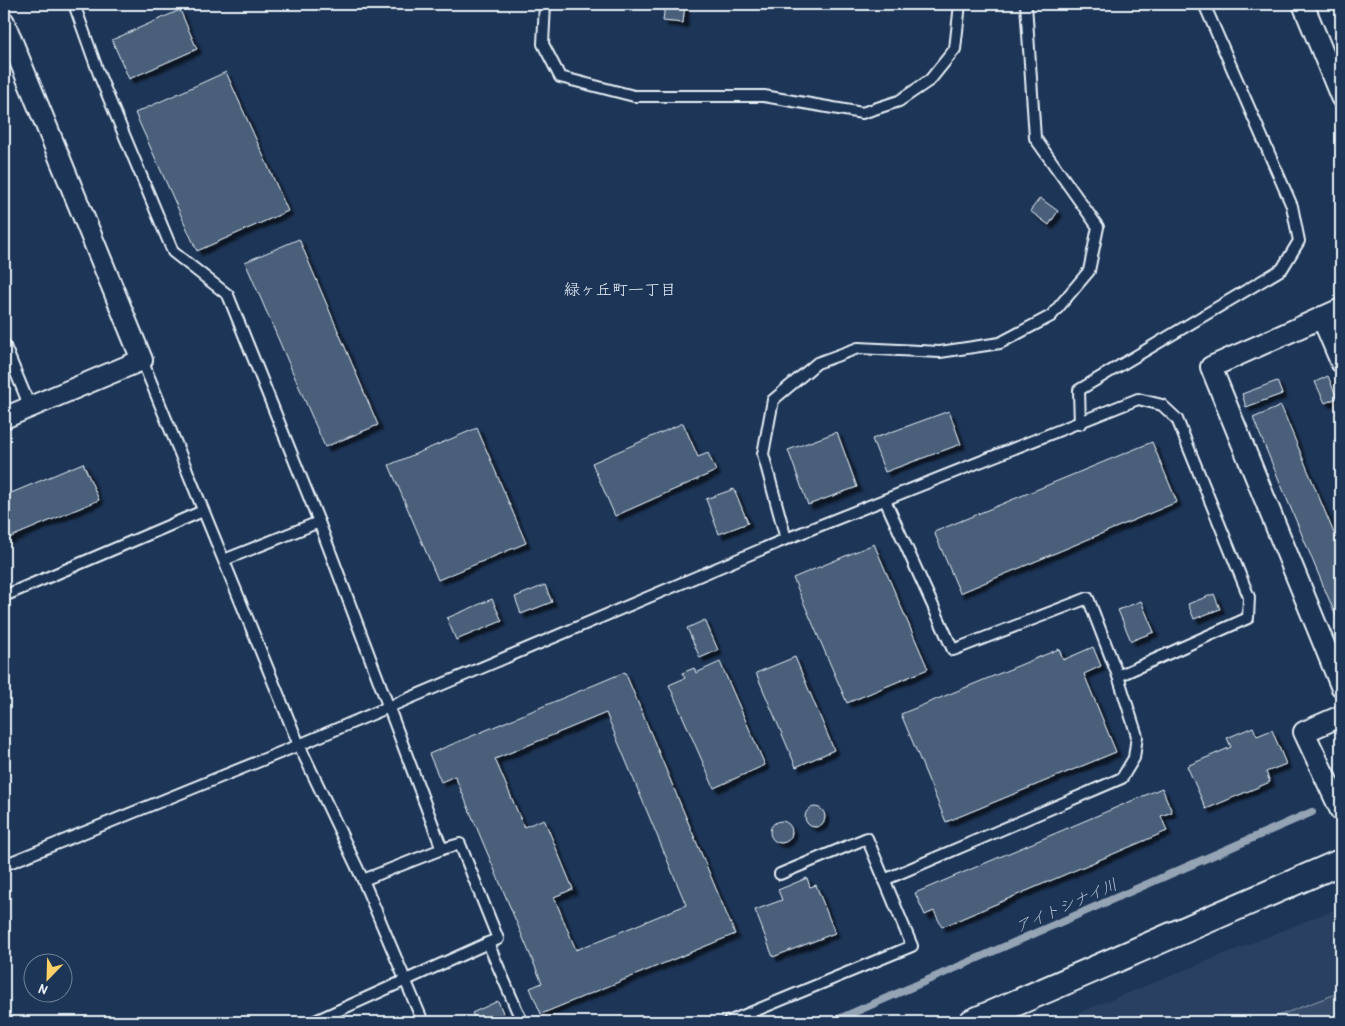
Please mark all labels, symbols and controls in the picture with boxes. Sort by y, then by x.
district label: 緑ヶ丘町一丁目 [564,278,676,300]
water label: アイトシナイ川 [1011,873,1121,937]
north arrow [22,954,72,1004]
text: N [35,980,50,1001]

